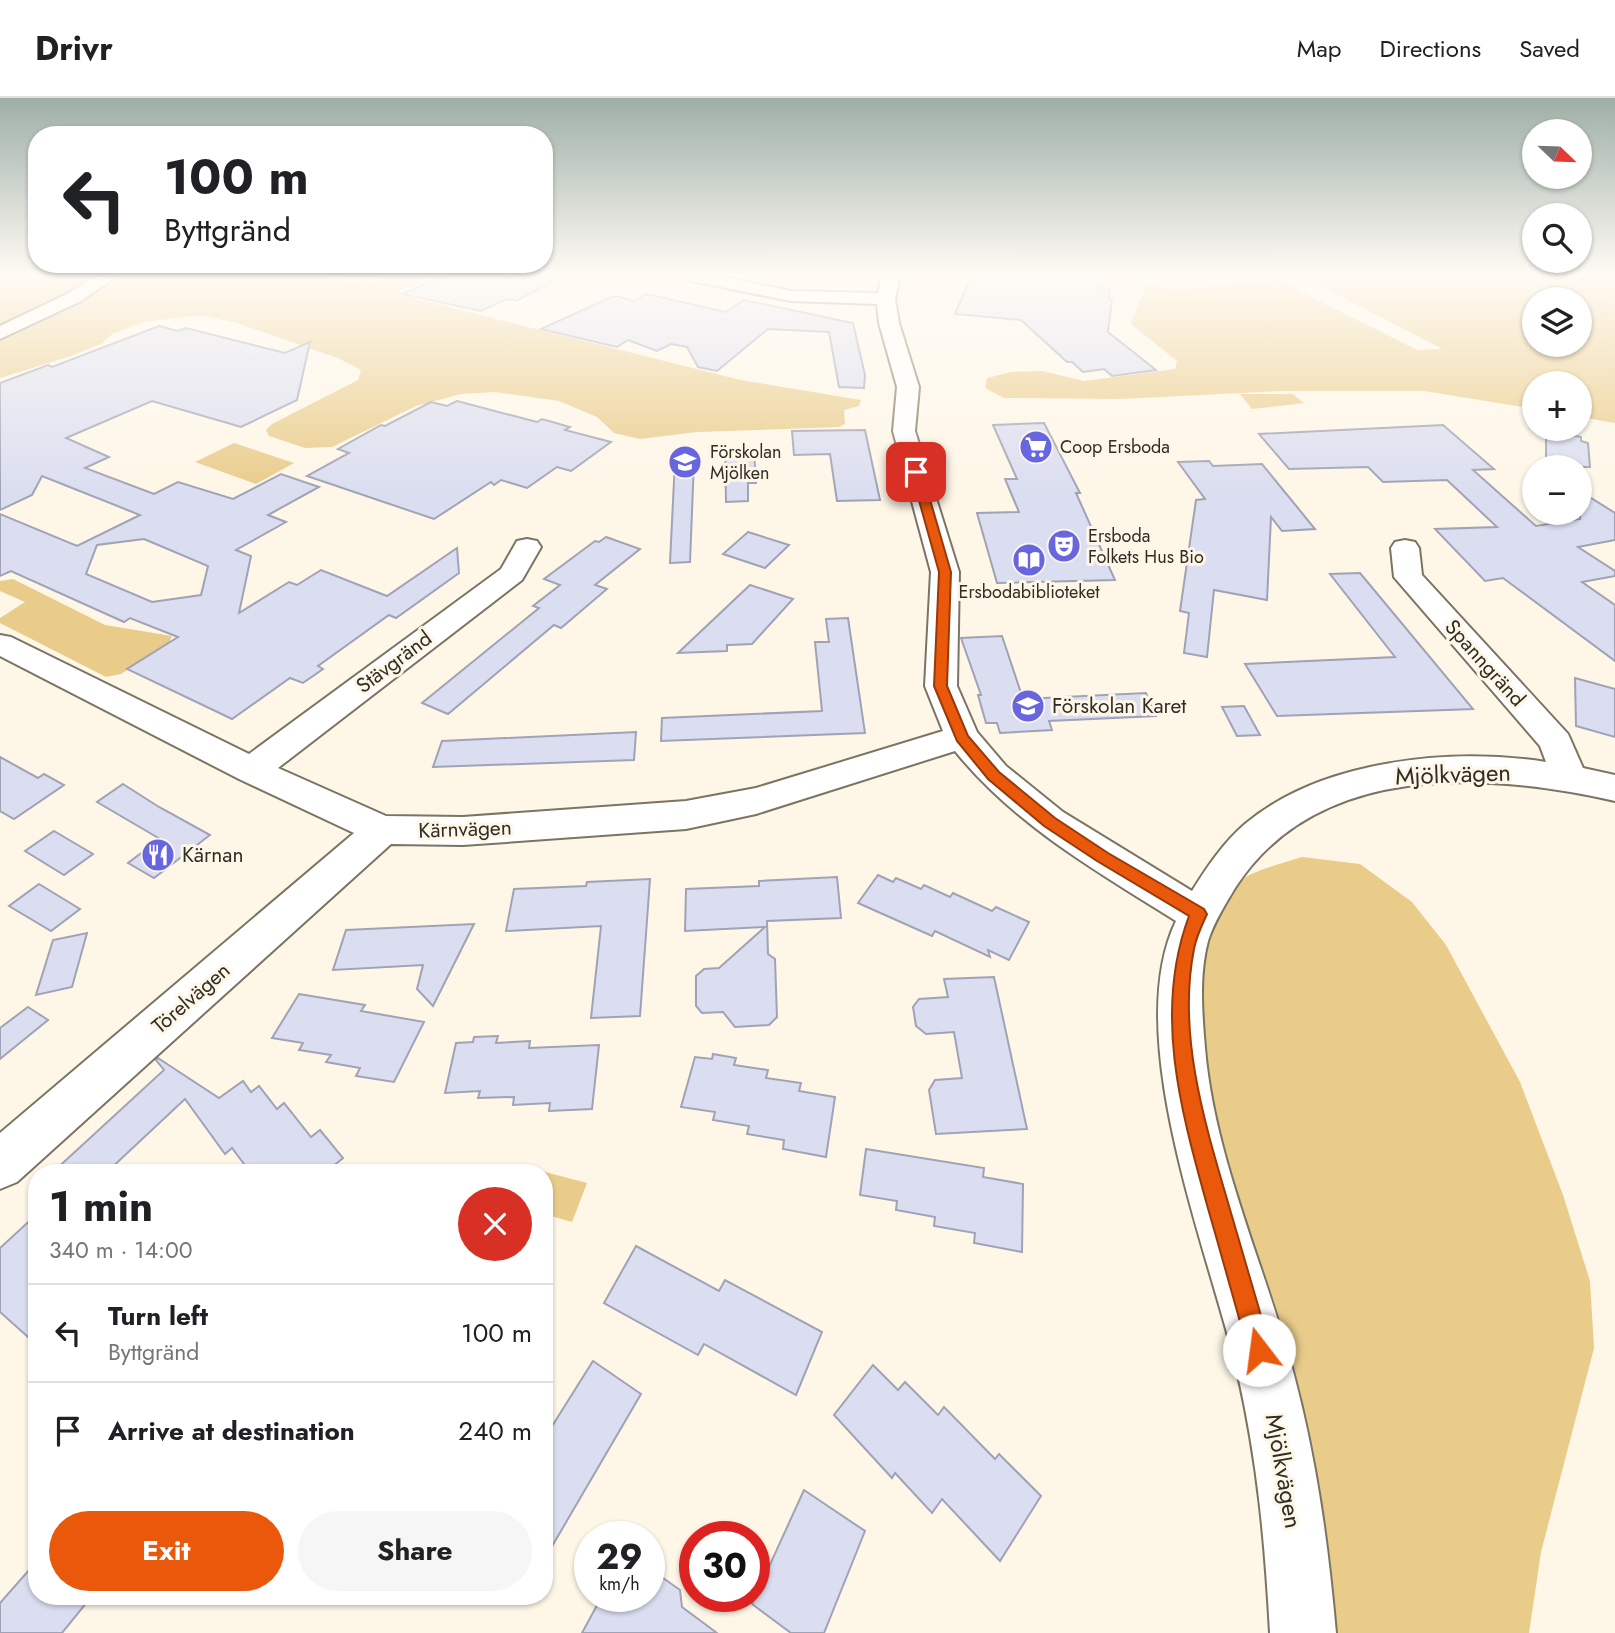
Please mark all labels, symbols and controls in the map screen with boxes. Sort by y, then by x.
text: Drivr [35,25,113,72]
text: Map [1297,31,1342,66]
text: Directions [1380,31,1481,66]
text: Saved [1519,31,1580,66]
north arrow [1522,119,1592,189]
map controls [1522,119,1592,525]
text: 100 m [164,142,309,212]
icon: left [49,154,140,245]
button: search [1522,203,1592,273]
text: Byttgränd [164,207,291,253]
button: layers [1522,287,1592,357]
button: + [1522,371,1592,441]
supermarket icon: Coop Ersboda [1017,428,1055,466]
place label: Coop Ersboda [1060,434,1170,460]
place label: Förskolan Mjölken [710,439,781,486]
pin [886,442,946,502]
school or university icon: Förskolan Mjölken [666,443,704,481]
icon: arrive [897,453,935,491]
button: − [1522,455,1592,525]
place label: Ersboda Folkets Hus Bio [1088,523,1204,570]
theatre icon: Ersboda Folkets Hus Bio [1045,527,1083,565]
library icon: Ersbodabiblioteket [1010,541,1048,579]
place label: Ersbodabiblioteket [958,579,1100,605]
street label: Spanngränd [1438,613,1532,713]
street label: Stävgränd [350,624,438,700]
school or university icon: Förskolan Karet [1009,687,1047,725]
place label: Förskolan Karet [1052,691,1186,721]
street label: Mjölkvägen [1395,754,1511,794]
street label: Kärnvägen [418,812,512,846]
restaurant icon: Kärnan [139,836,177,874]
place label: Kärnan [182,840,243,870]
street label: Törelvägen [145,956,237,1040]
text: 1 min [49,1176,153,1237]
button: close [458,1187,532,1261]
text: 340 m · 14:00 [49,1233,193,1267]
text: Turn left [108,1297,208,1335]
position arrow [1222,1313,1296,1387]
icon: left [49,1314,87,1352]
text: 100 m [461,1314,532,1352]
text: Byttgränd [108,1335,199,1369]
street label: Mjölkvägen [1257,1411,1311,1531]
icon: arrive [49,1412,87,1450]
text: Arrive at destination [108,1412,355,1450]
text: 240 m [458,1412,532,1450]
button: Exit [49,1511,284,1591]
button: Share [298,1511,532,1591]
speed limit sign: 30 [679,1521,770,1612]
text: 29 [596,1532,643,1582]
text: km/h [599,1571,640,1597]

